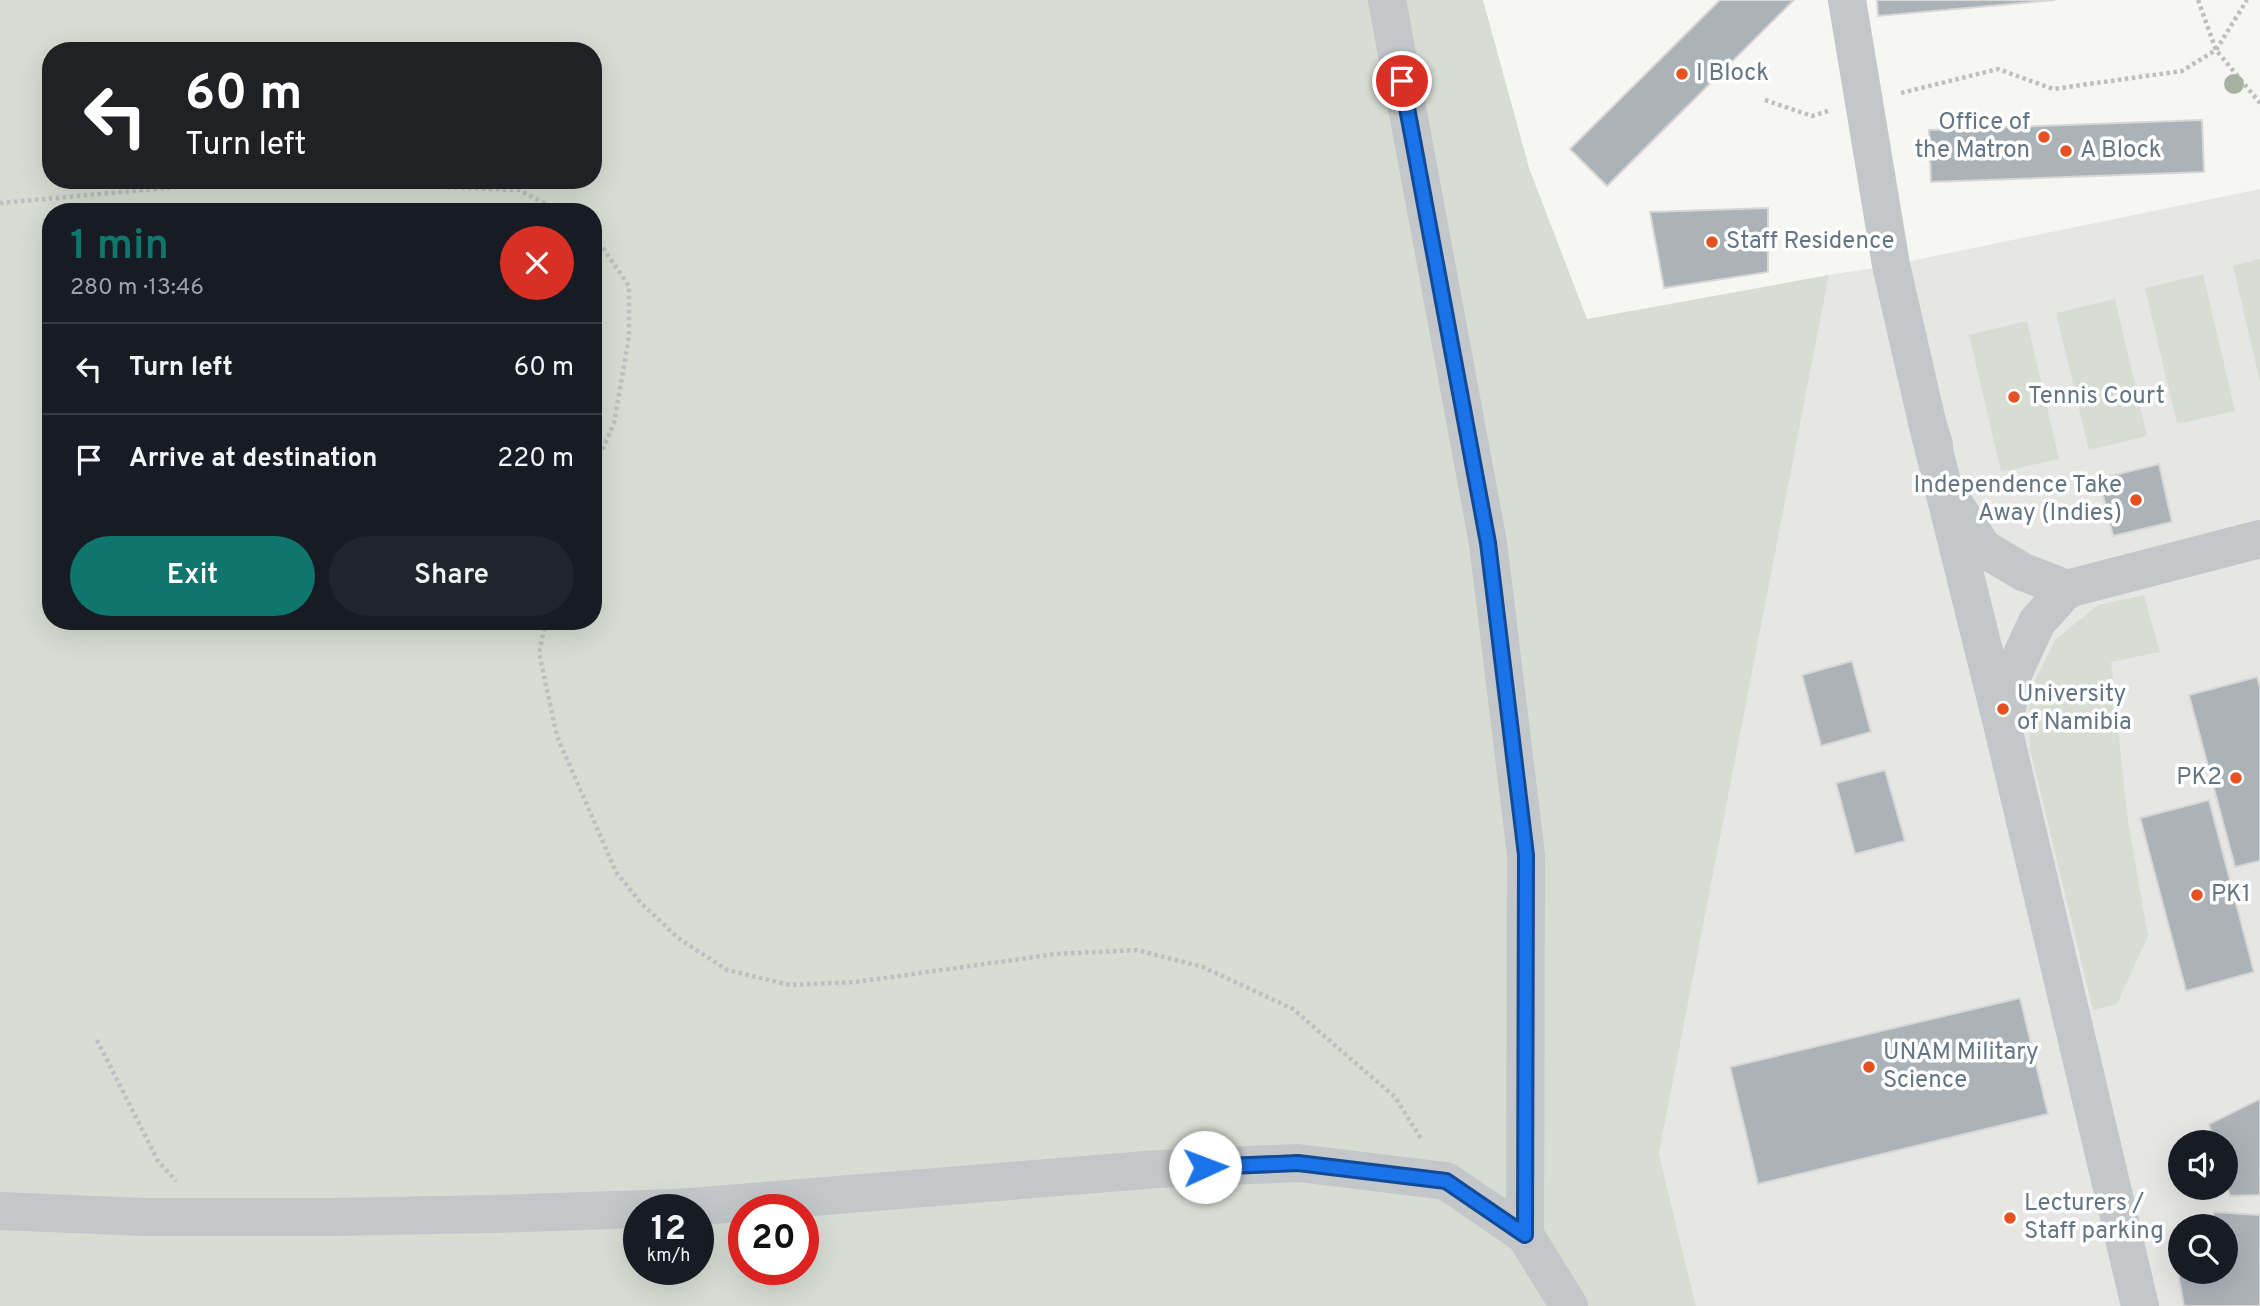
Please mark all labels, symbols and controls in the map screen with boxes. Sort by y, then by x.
pin [1372,51,1432,111]
place label: I Block [1696,59,1769,89]
icon: arrive [1383,62,1421,100]
text: 60 m [185,65,303,127]
marker: I Block [1674,66,1690,82]
icon: left [70,70,161,161]
place label: Office of the Matron [1915,108,2030,166]
text: Turn left [185,126,306,166]
marker: Office of the Matron [2036,129,2052,145]
place label: A Block [2080,136,2162,166]
marker: A Block [2058,143,2074,159]
text: 1 min [70,221,169,274]
button: close [500,226,574,300]
place label: Staff Residence [1726,227,1894,257]
marker: Staff Residence [1704,234,1720,250]
text: 280 m · 13:46 [70,274,204,303]
icon: left [70,350,108,388]
text: Turn left [129,352,233,385]
text: 60 m [514,352,574,385]
place label: Tennis Court [2028,382,2165,412]
marker: Tennis Court [2006,389,2022,405]
icon: arrive [70,441,108,479]
text: Arrive at destination [129,443,377,476]
text: 220 m [497,443,574,476]
place label: Independence Take Away (Indies) [1913,471,2122,529]
marker: Independence Take Away (Indies) [2128,492,2144,508]
button: Exit [70,536,315,616]
button: Share [329,536,574,616]
place label: University of Namibia [2017,680,2132,738]
marker: University of Namibia [1995,701,2011,717]
place label: PK2 [2176,763,2222,793]
marker: PK2 [2228,770,2244,786]
place label: PK1 [2211,880,2251,910]
marker: PK1 [2189,887,2205,903]
place label: UNAM Military Science [1883,1038,2039,1096]
marker: UNAM Military Science [1861,1059,1877,1075]
position arrow [1168,1130,1242,1204]
map controls [2168,1130,2238,1284]
button: sound [2168,1130,2238,1200]
place label: Lecturers / Staff parking [2024,1189,2164,1247]
speed limit sign: 20 [728,1194,819,1285]
text: 12 [651,1208,686,1252]
marker: Lecturers / Staff parking [2002,1210,2018,1226]
button: search [2168,1214,2238,1284]
text: km/h [647,1245,690,1268]

